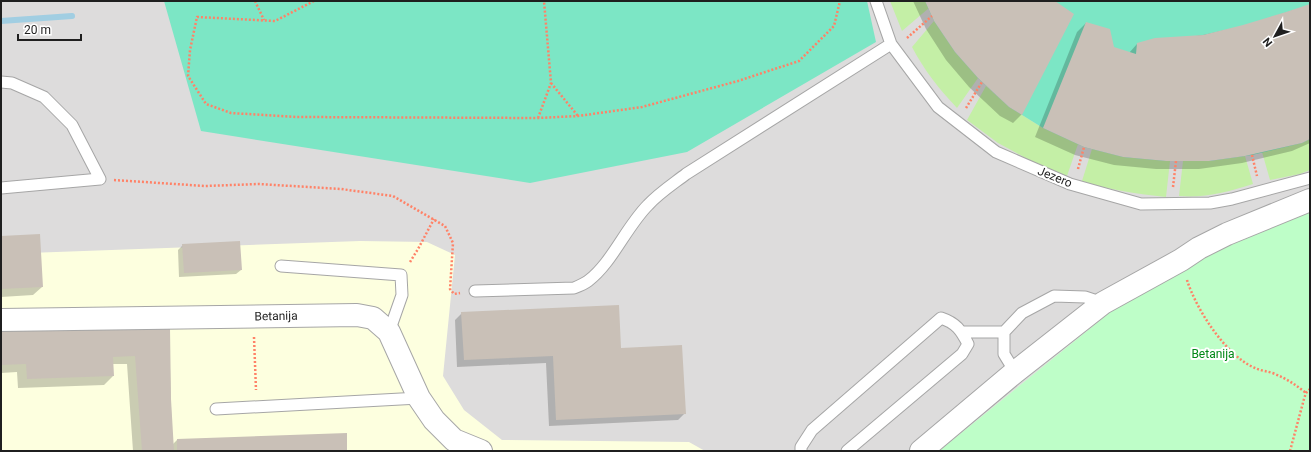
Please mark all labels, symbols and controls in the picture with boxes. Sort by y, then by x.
scale bar [18,16,81,42]
north arrow [1255,16,1295,56]
text: 20 m [24,23,51,37]
text: N [1260,35,1275,49]
street label: Jezero [1036,164,1074,190]
street label: Betanija [254,309,298,323]
park label: Betanija [1191,347,1235,361]

